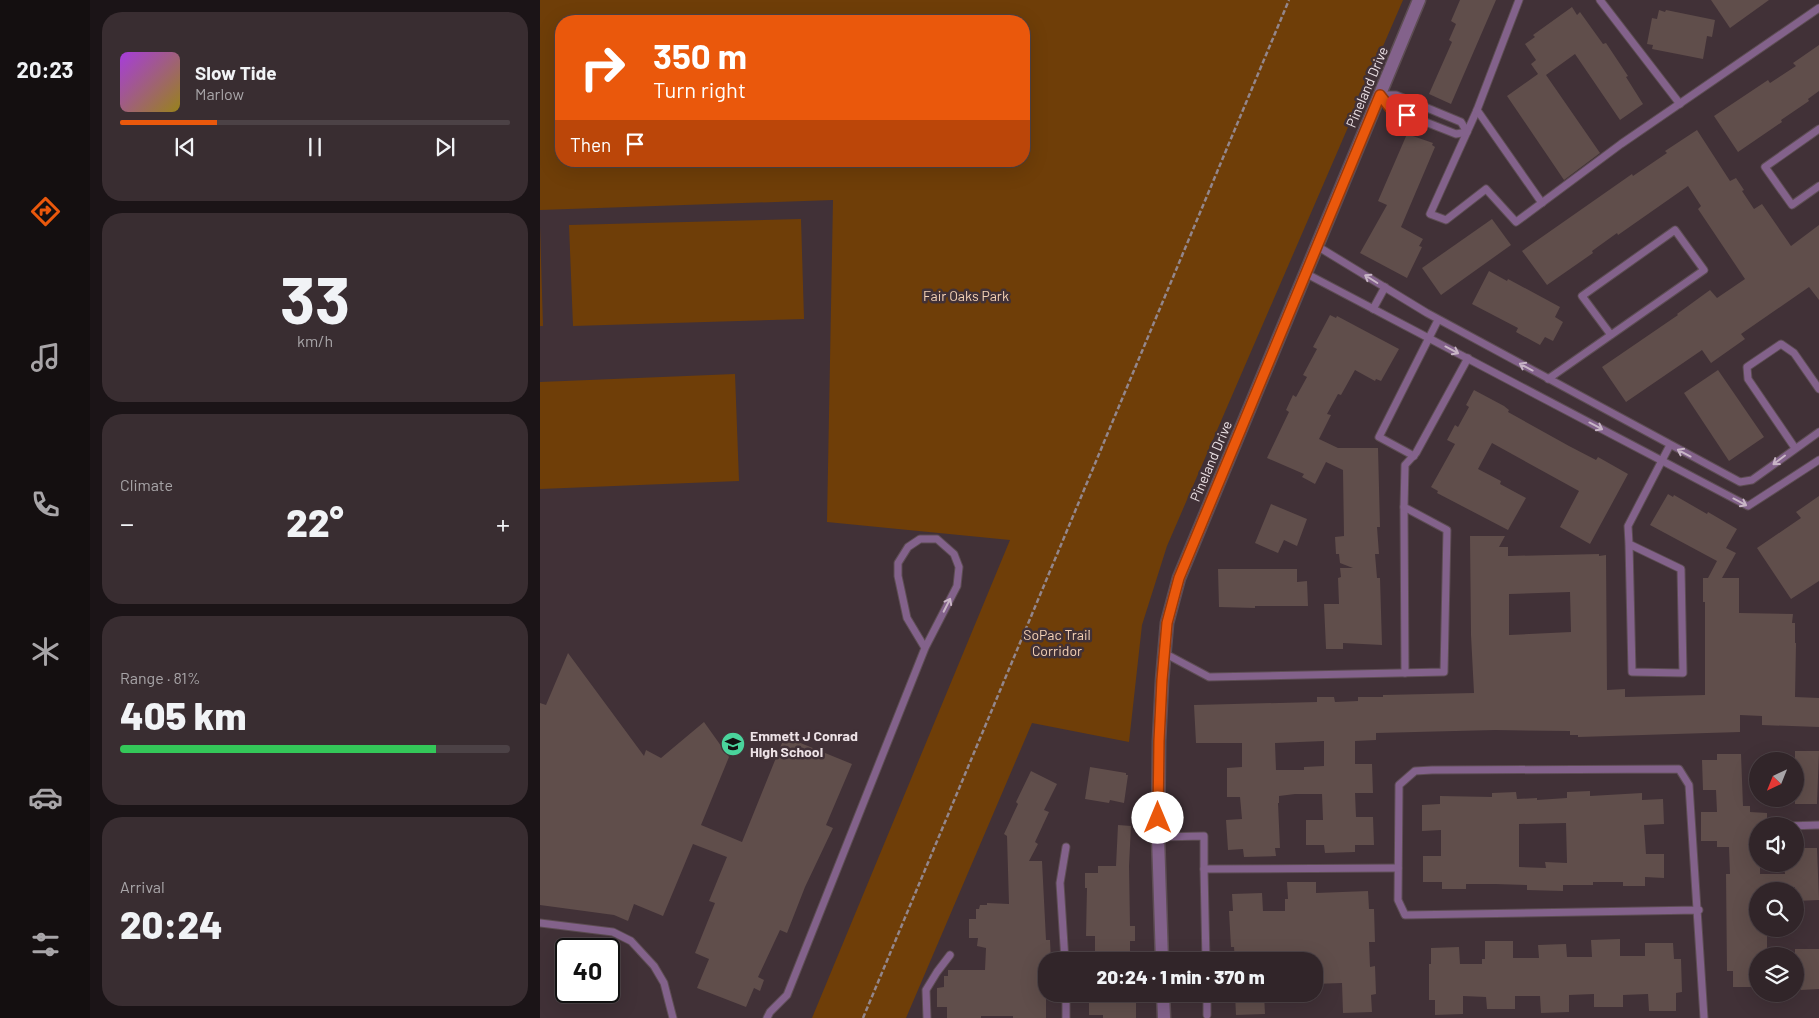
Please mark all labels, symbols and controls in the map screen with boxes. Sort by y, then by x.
text: 350 m [653,34,747,76]
icon: right [570,35,635,100]
street label: Pineland Drive [1342,44,1391,130]
text: 20:23 [17,56,73,82]
text: Slow Tide [195,61,277,84]
text: Turn right [653,76,746,102]
text: Marlow [195,84,244,103]
pin [1386,94,1428,136]
icon: arrive [1393,101,1421,129]
icon: arrive [621,130,649,158]
icon: previous [171,133,199,161]
icon: pause [301,133,329,161]
icon: next [431,133,459,161]
text: Then [570,133,611,156]
icon: directions [28,194,63,229]
text: 33 [280,259,350,337]
one-way arrow [1364,273,1378,283]
park label: Fair Oaks Park [923,287,1009,304]
text: km/h [297,331,333,350]
icon: music [28,340,63,375]
one-way arrow [1445,345,1460,355]
one-way arrow [1519,362,1534,371]
street label: Pineland Drive [1186,418,1235,504]
one-way arrow [1588,422,1603,431]
one-way arrow [1677,448,1692,458]
one-way arrow [1772,455,1786,465]
text: Climate [120,475,173,494]
icon: phone [28,487,63,522]
one-way arrow [1732,498,1747,507]
text: 22° [286,499,344,545]
text: − [120,506,134,540]
text: + [496,506,510,540]
one-way arrow [943,598,952,613]
park label: SoPac Trail Corridor [1023,626,1091,659]
icon: climate [28,634,63,669]
text: Range · 81% [120,668,201,687]
text: 405 km [120,692,246,738]
place label: Emmett J Conrad High School [750,727,858,760]
school or university icon: Emmett J Conrad High School [720,731,746,757]
north arrow [1749,752,1804,808]
map controls [1749,752,1804,1002]
icon: car [28,780,63,815]
position arrow [1131,791,1183,843]
button: sound [1749,817,1804,872]
text: Arrival [120,877,165,896]
button: search [1749,882,1804,937]
text: 20:24 [120,901,223,947]
icon: filters [28,927,63,962]
speed limit sign: 40 [555,938,620,1003]
button: layers [1749,947,1804,1002]
text: 20:24 · 1 min · 370 m [1096,965,1265,988]

